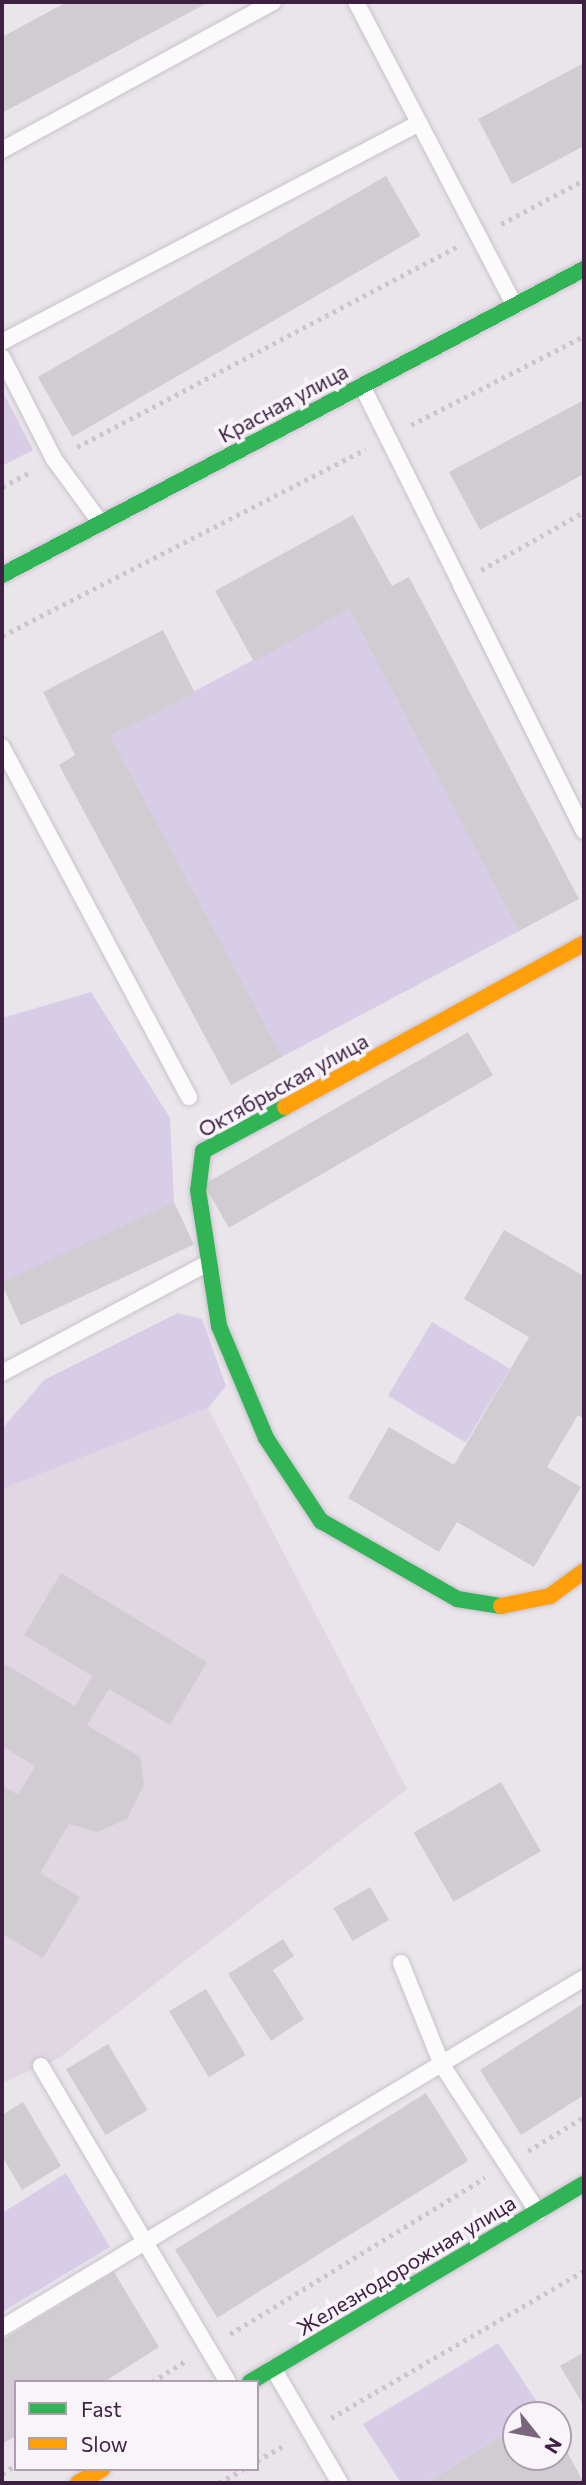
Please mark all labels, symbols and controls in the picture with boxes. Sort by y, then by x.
street label: Красная улица [214,358,352,448]
street label: Октябрьская улица [194,1028,372,1142]
street label: Железнодорожная улица [292,2190,520,2340]
legend [14,2380,259,2471]
text: Fast [81,2396,122,2421]
north arrow [502,2401,572,2471]
text: Slow [81,2431,128,2456]
text: N [540,2434,567,2458]

